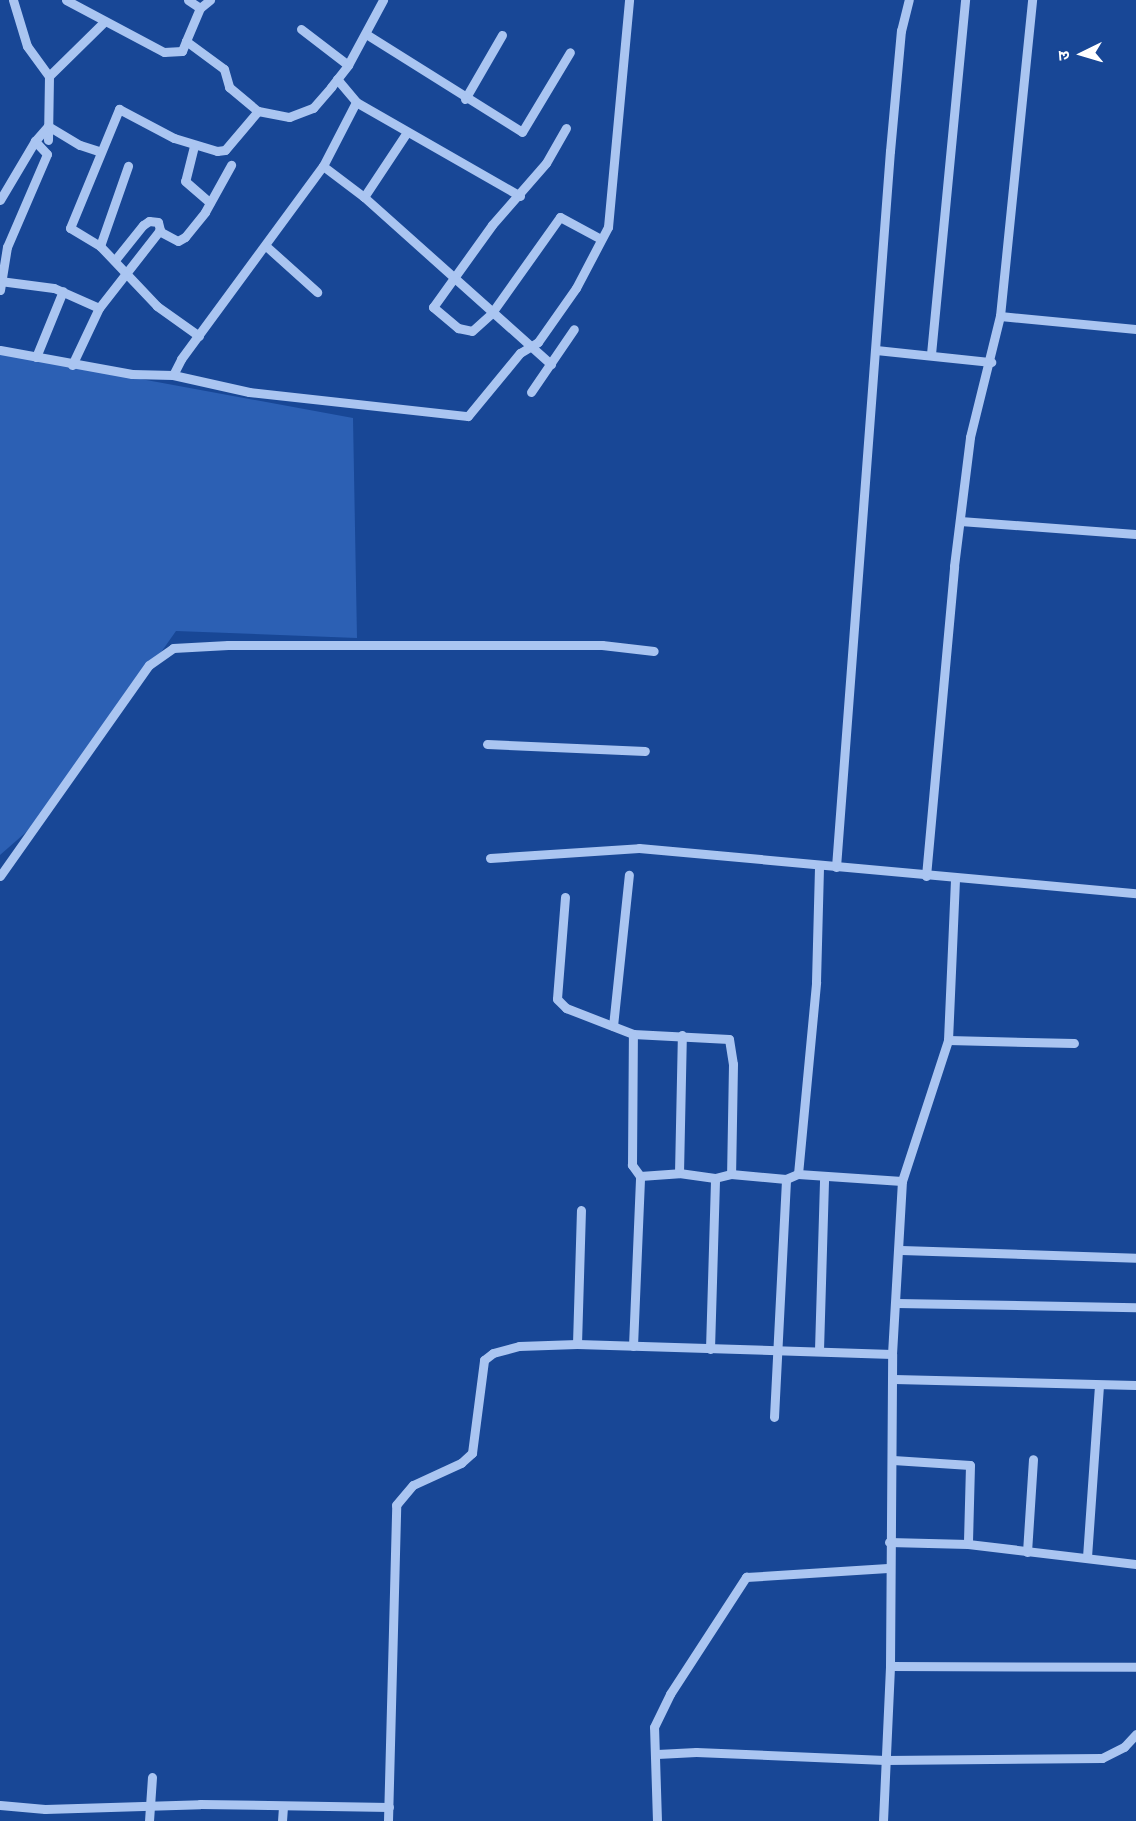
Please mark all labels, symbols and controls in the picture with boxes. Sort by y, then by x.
north arrow [1052,24,1112,84]
text: उ [1056,50,1072,61]

